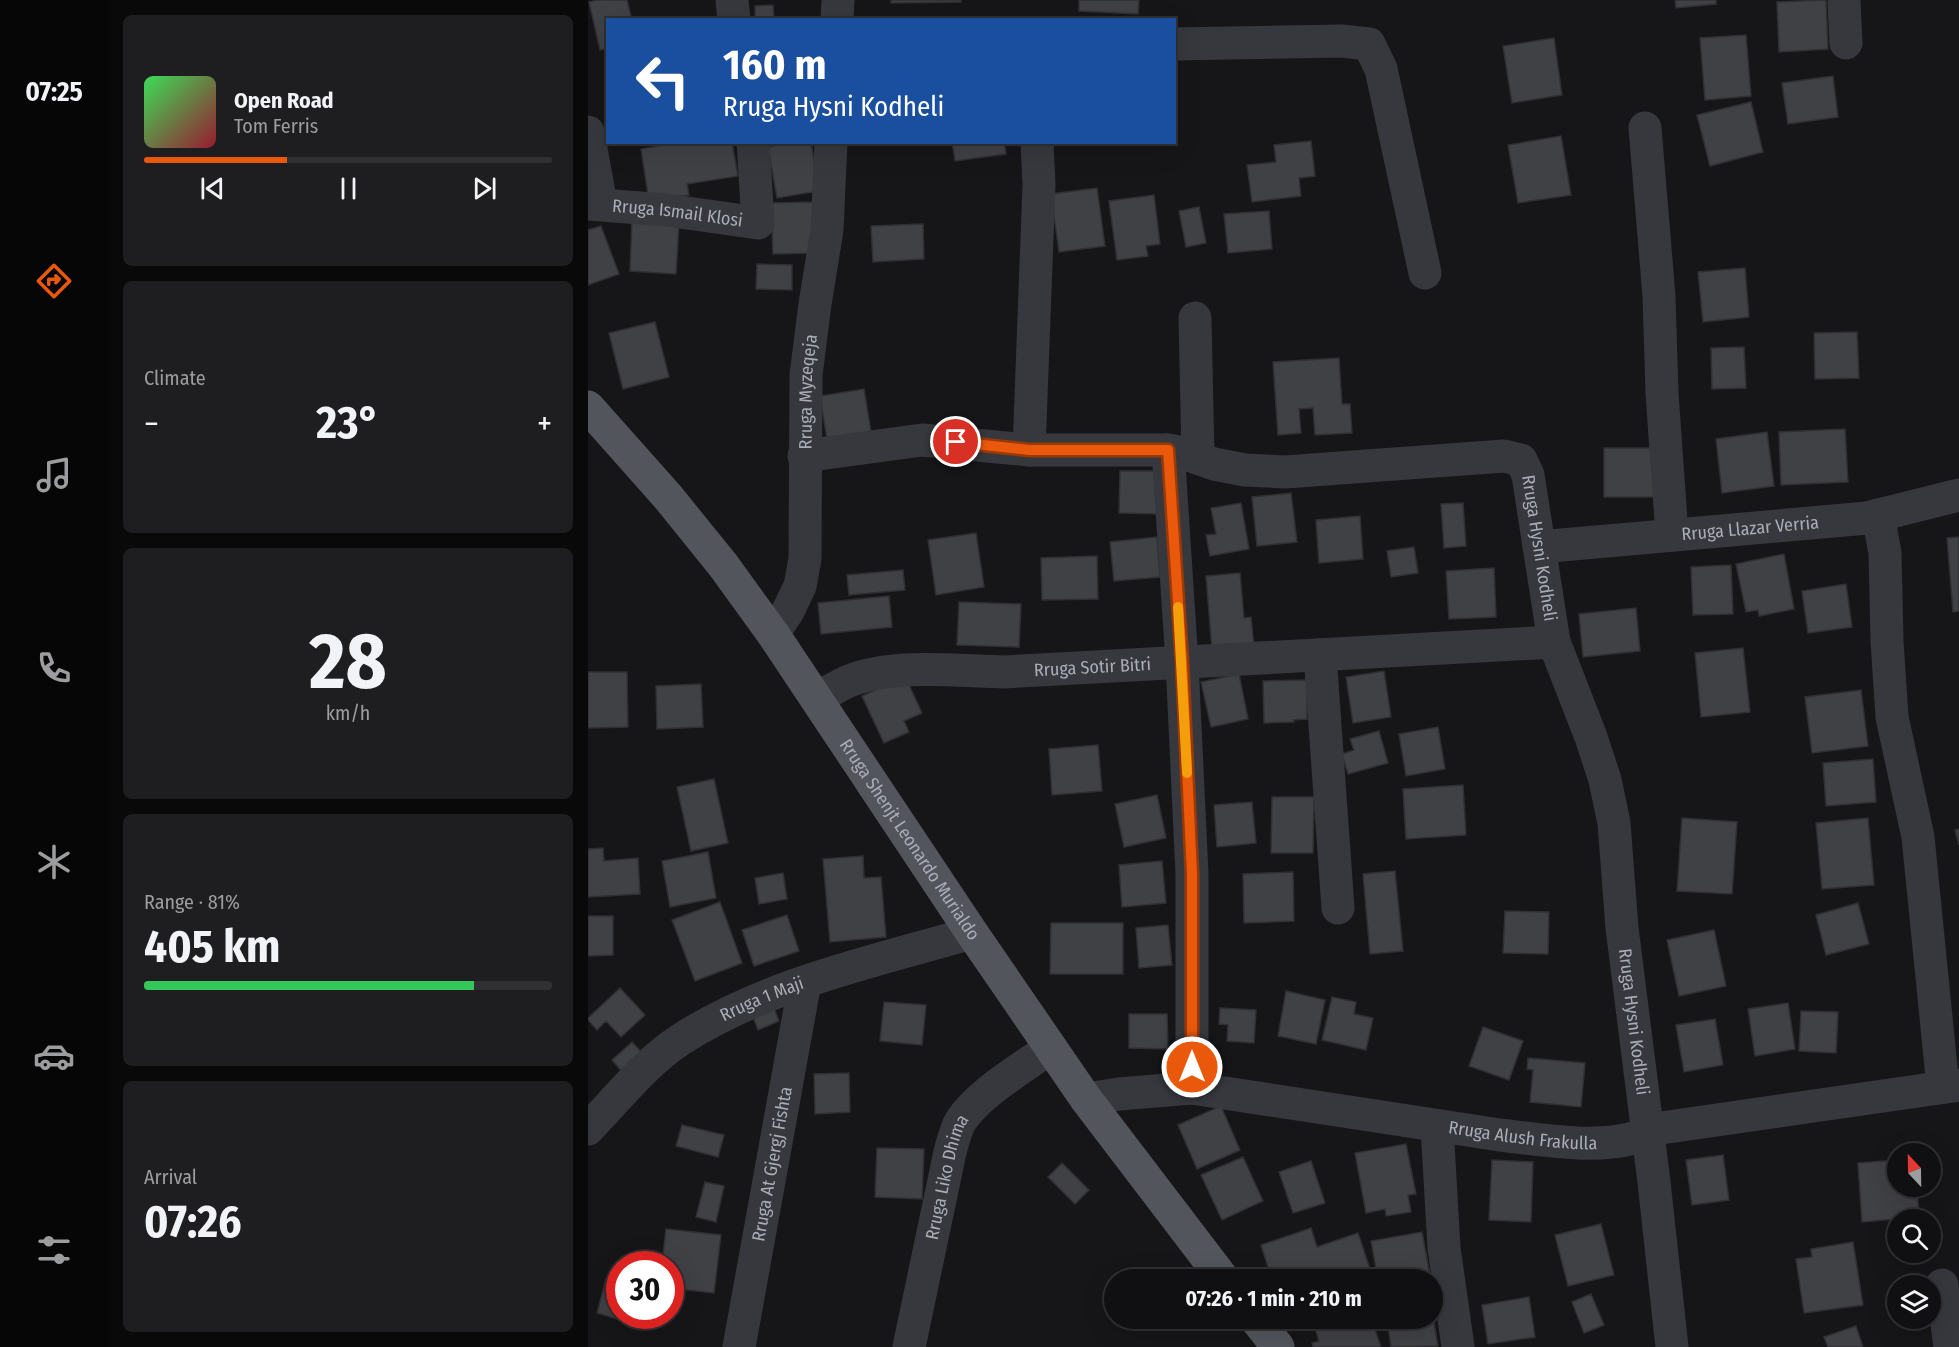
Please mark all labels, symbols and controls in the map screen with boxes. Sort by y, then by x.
text: 160 m [723,40,826,90]
icon: left [624,42,702,120]
text: 07:25 [25,76,83,108]
text: Open Road [234,87,334,114]
text: Rruga Hysni Kodheli [723,91,944,123]
text: Tom Ferris [234,114,318,138]
icon: previous [196,172,229,205]
icon: pause [332,172,365,205]
icon: next [468,172,501,205]
street label: Rruga Ismail Klosi [611,195,744,232]
icon: directions [33,260,75,302]
street label: Rruga Myzeqeja [795,333,822,449]
text: Climate [144,366,206,390]
text: 23° [316,396,380,450]
text: − [144,404,159,444]
text: + [537,404,552,444]
pin [930,416,981,467]
icon: arrive [939,425,972,458]
icon: music [33,454,75,496]
street label: Rruga Hysni Kodheli [1517,473,1562,623]
street label: Rruga Llazar Verria [1681,511,1820,545]
text: 28 [309,615,387,709]
icon: phone [33,647,75,689]
street label: Rruga Sotir Bitri [1033,653,1152,681]
text: km/h [326,701,370,725]
street label: Rruga Shenjt Leonardo Murialdo [835,735,985,944]
icon: climate [33,841,75,883]
text: Range · 81% [144,890,240,914]
text: 405 km [144,920,280,974]
street label: Rruga Hysni Kodheli [1614,947,1654,1096]
street label: Rruga 1 Maji [716,972,806,1026]
icon: car [33,1035,75,1077]
position arrow [1160,1035,1224,1099]
street label: Rruga At Gjergj Fishta [747,1085,797,1243]
street label: Rruga Liko Dhima [921,1110,973,1242]
street label: Rruga Alush Frakulla [1447,1116,1598,1154]
north arrow [1887,1143,1941,1197]
map controls [1887,1143,1941,1329]
text: Arrival [144,1165,197,1189]
text: 07:26 [144,1195,242,1249]
button: search [1887,1209,1941,1263]
icon: filters [33,1229,75,1271]
speed limit sign: 30 [606,1251,684,1329]
button: layers [1887,1275,1941,1329]
text: 07:26 · 1 min · 210 m [1185,1285,1362,1312]

